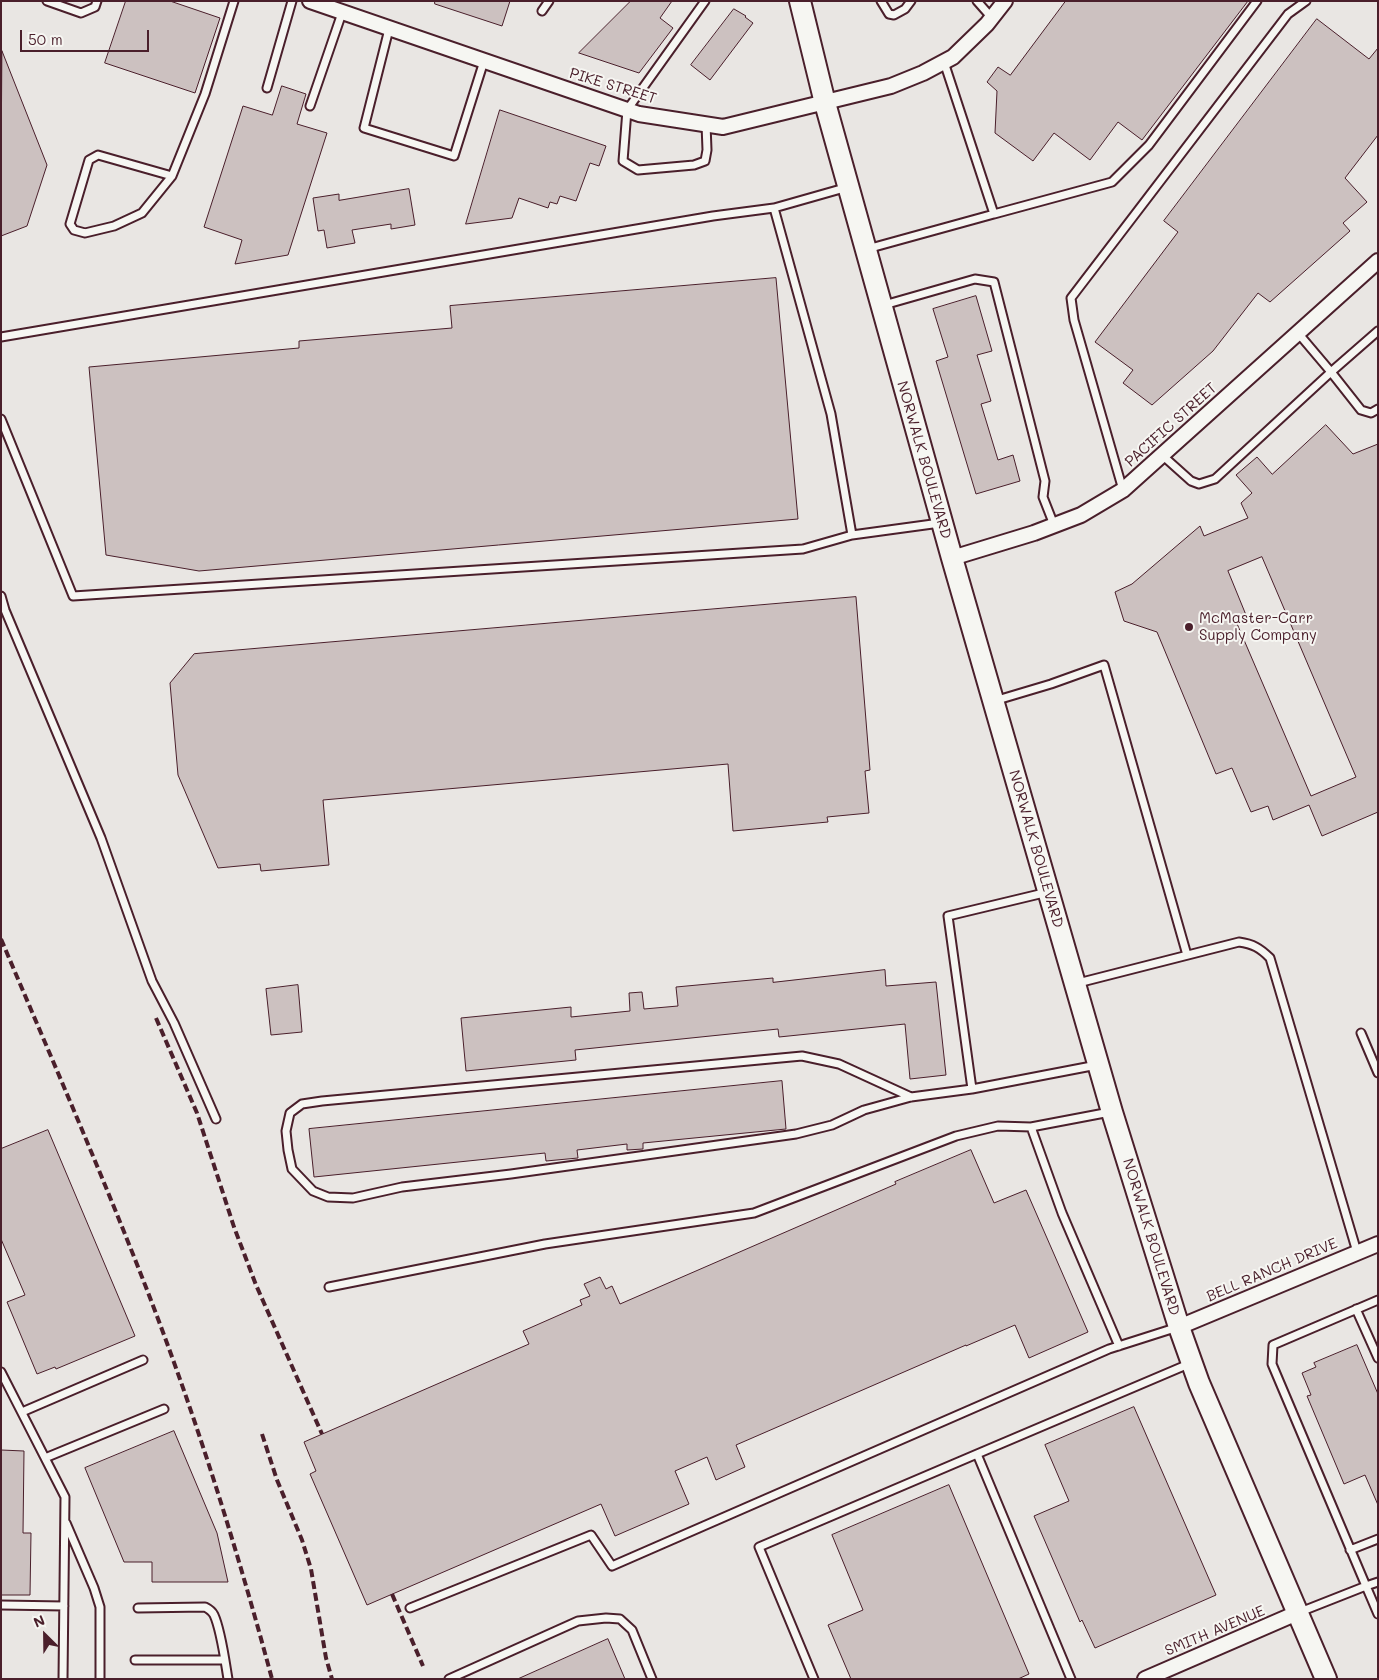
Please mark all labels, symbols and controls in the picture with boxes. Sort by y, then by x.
scale bar [22,20,151,52]
text: 50 m [28,29,63,49]
street label: PIKE STREET [567,64,659,108]
street label: NORWALK BOULEVARD [893,379,955,541]
street label: PACIFIC STREET [1121,379,1221,471]
place label: McMaster-Carr Supply Company [1199,609,1317,644]
marker: McMaster-Carr Supply Company [1183,621,1195,633]
street label: NORWALK BOULEVARD [1005,768,1067,930]
street label: NORWALK BOULEVARD [1119,1156,1183,1318]
street label: BELL RANCH DRIVE [1204,1234,1340,1306]
street label: SMITH AVENUE [1162,1602,1268,1660]
north arrow [20,1610,70,1660]
text: N [30,1610,48,1632]

